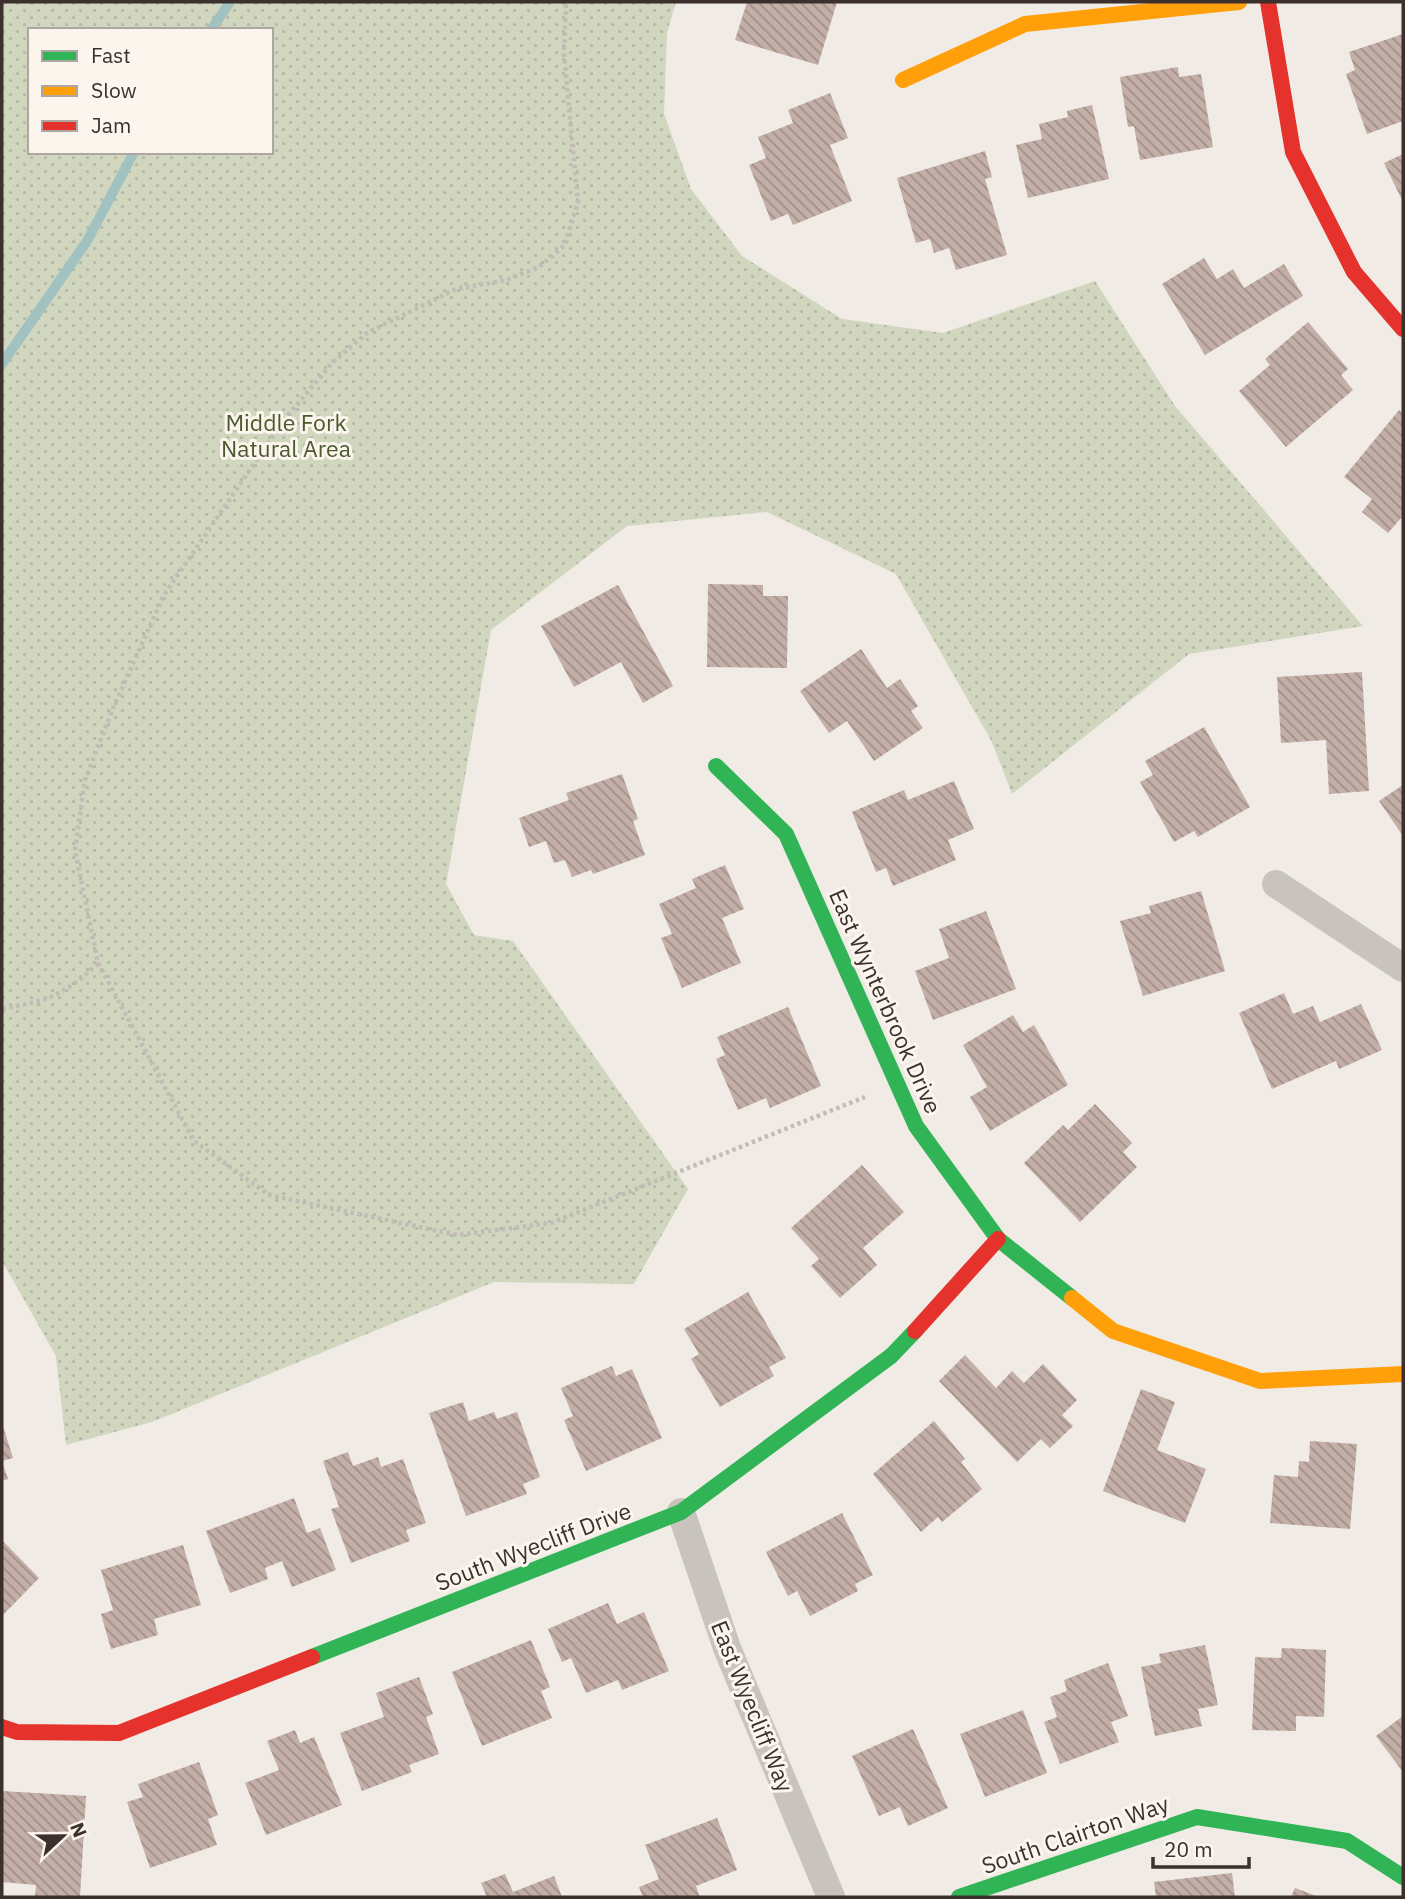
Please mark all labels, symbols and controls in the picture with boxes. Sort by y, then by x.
legend [28,28,273,154]
text: Fast [91,41,131,69]
text: Slow [91,76,137,104]
text: Jam [91,111,131,139]
park label: Middle Fork Natural Area [221,407,351,463]
street label: East Wynterbrook Drive [823,884,949,1118]
street label: South Wyecliff Drive [431,1495,635,1597]
street label: East Wyecliff Way [705,1616,801,1797]
street label: South Clairton Way [977,1788,1173,1880]
north arrow [28,1801,98,1871]
text: N [65,1819,92,1841]
scale bar [1153,1826,1249,1870]
text: 20 m [1164,1835,1213,1863]

